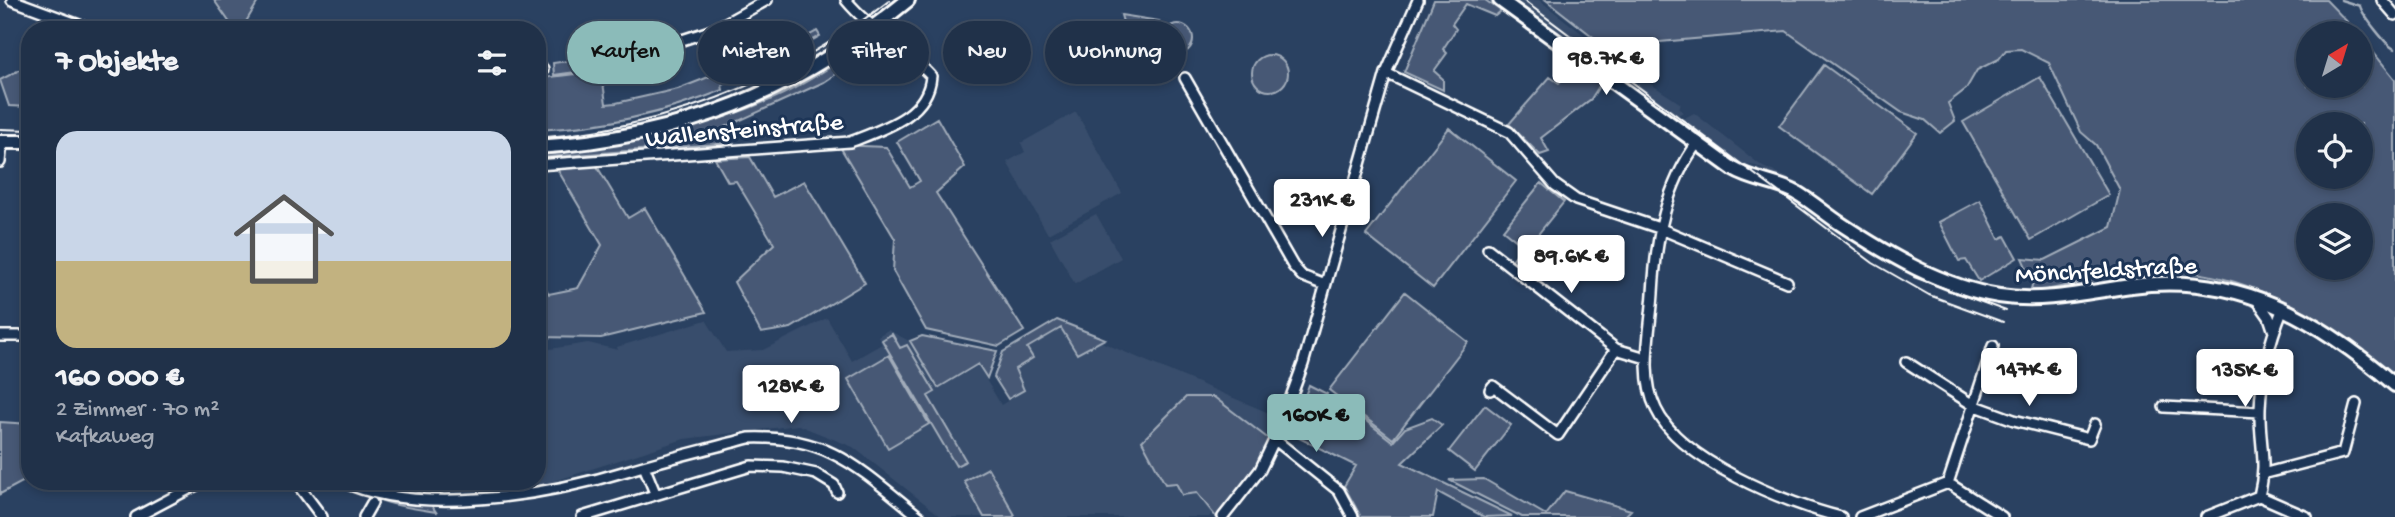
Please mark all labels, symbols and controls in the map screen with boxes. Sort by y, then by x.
chip: Kaufen [567,21,684,84]
chip: Mieten [698,21,814,84]
chip: Filter [828,21,929,84]
chip: Neu [943,21,1031,84]
chip: Wohnung [1045,21,1186,84]
north arrow [2296,21,2373,98]
map controls [2296,21,2373,280]
pin: 98.7K € [1541,38,1671,97]
icon: filters [473,44,511,82]
text: 7 Objekte [56,46,178,81]
text: 98.7K € [1568,46,1644,73]
street label: Wallensteinstraße [644,108,845,157]
button: locate [2296,112,2373,189]
icon: home [221,176,347,302]
pin: 231K € [1265,180,1379,239]
text: 231K € [1290,188,1354,215]
button: layers [2296,203,2373,280]
pin: 89.6K € [1506,236,1636,295]
text: 89.6K € [1534,244,1608,271]
street label: Mönchfeldstraße [2015,252,2199,293]
pin: 147K € [1972,348,2086,408]
pin: 135K € [2188,350,2302,409]
text: 147K € [1997,357,2061,384]
text: 135K € [2212,358,2278,385]
text: 160 000 € [56,362,184,397]
pin: 128K € [734,366,848,425]
text: 128K € [759,374,823,401]
pin: 160K € [1259,394,1373,454]
text: 2 Zimmer · 70 m² [56,397,219,424]
text: 160K € [1283,403,1349,430]
text: Kafkaweg [56,424,154,451]

